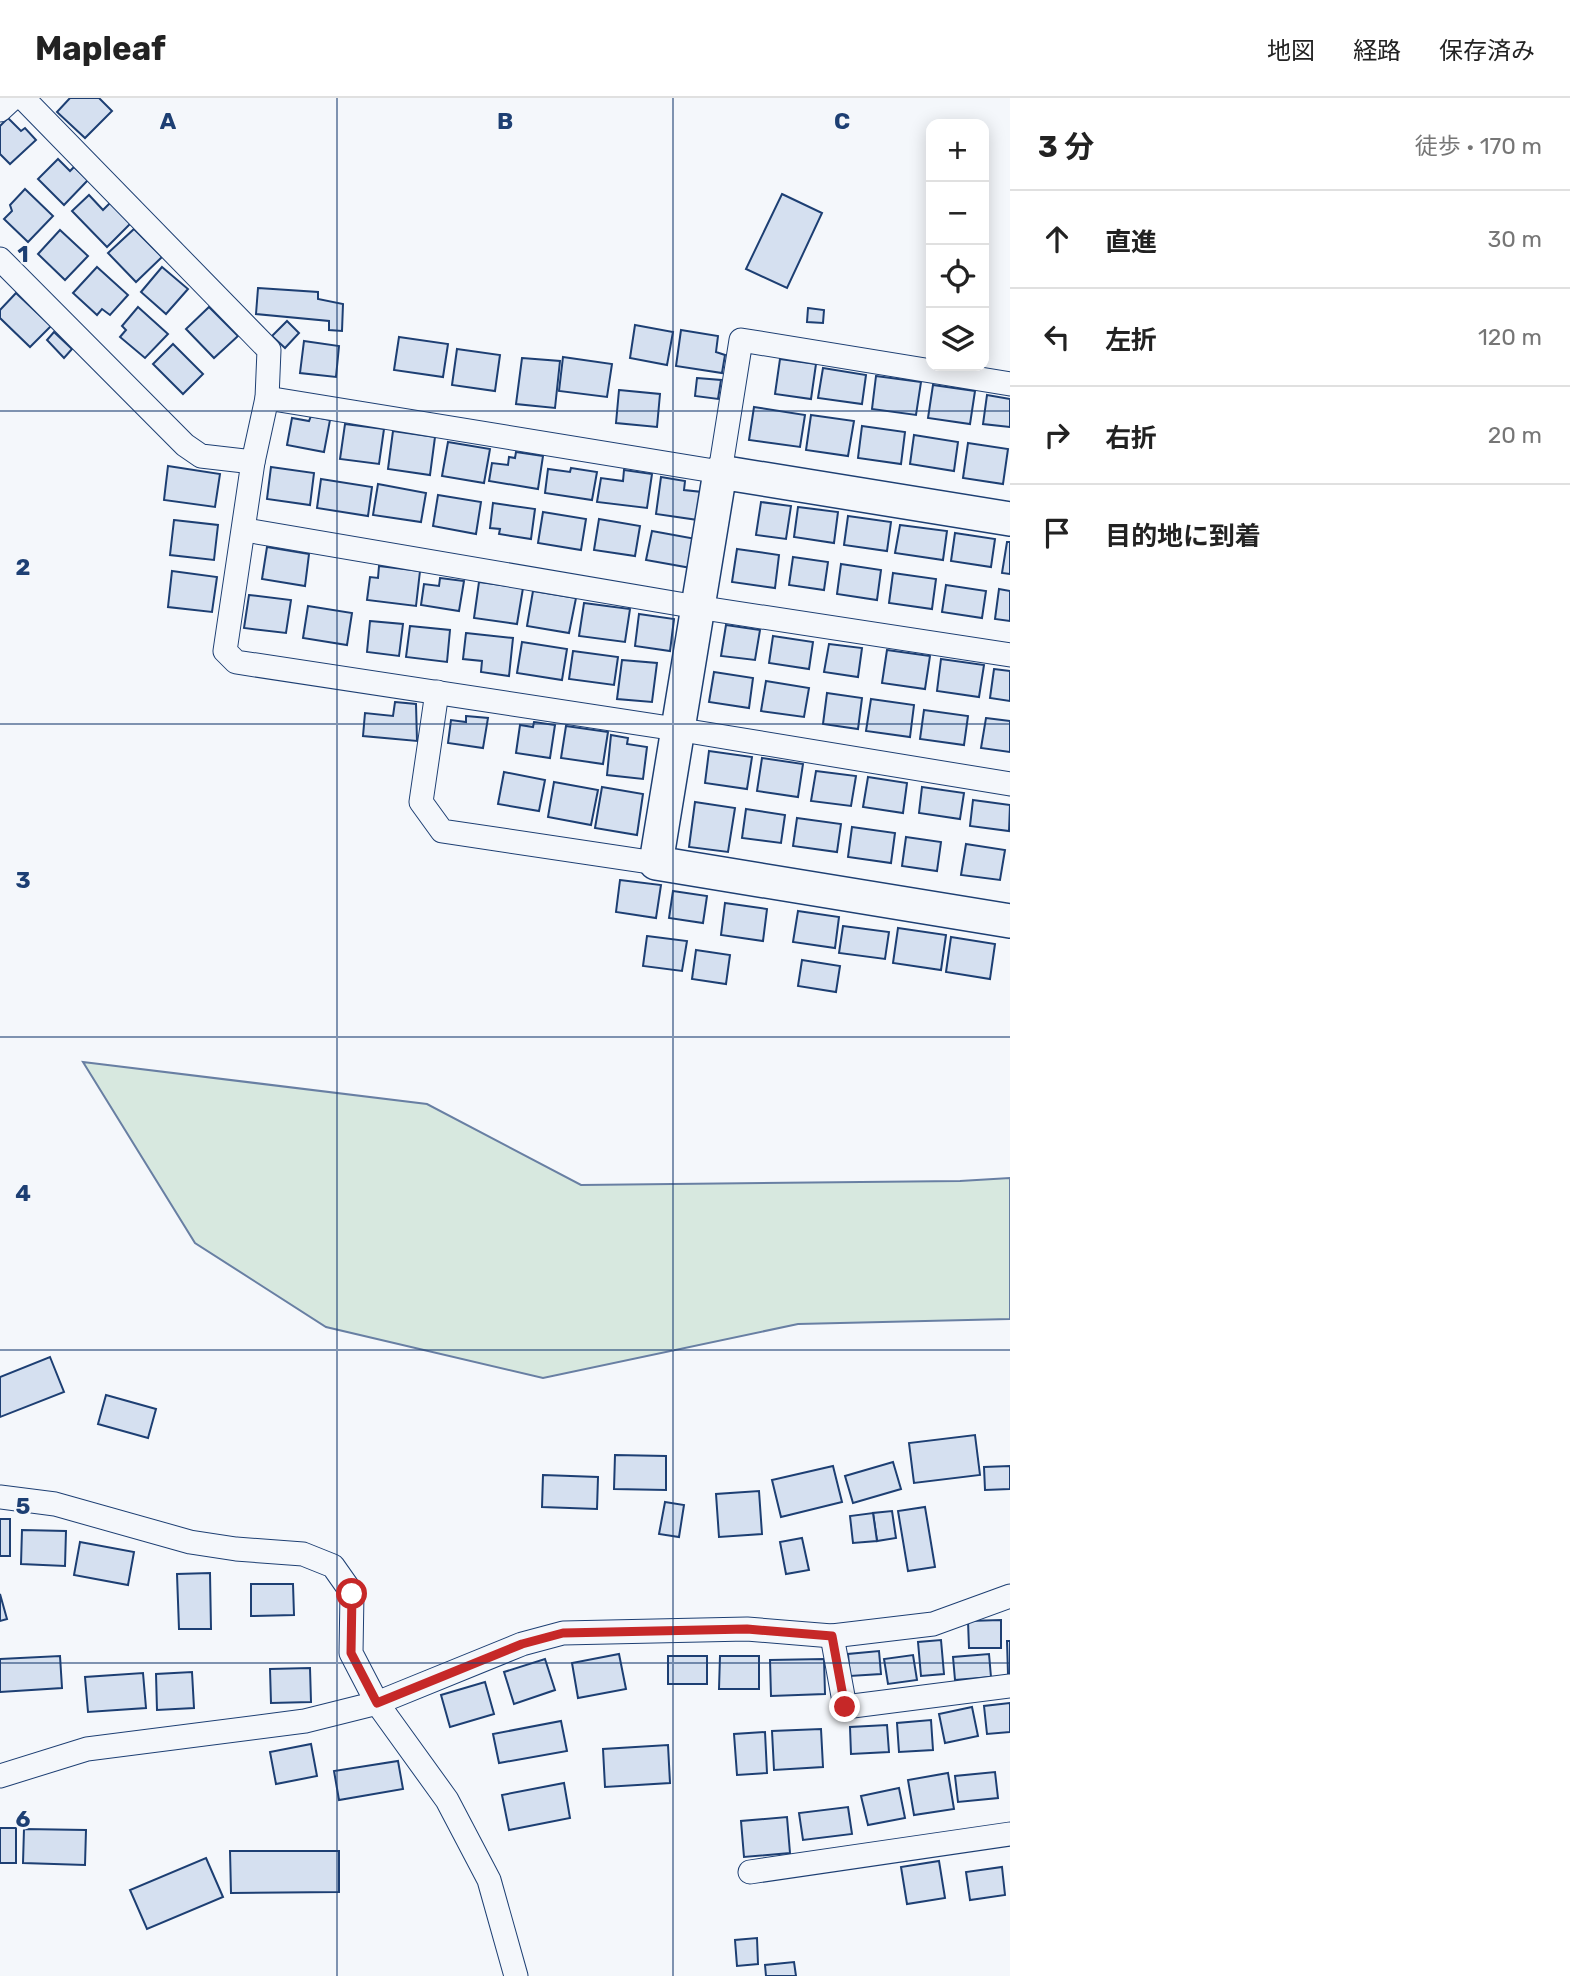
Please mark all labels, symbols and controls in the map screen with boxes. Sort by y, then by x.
text: Mapleaf [35,29,166,68]
text: 地図 [1267,37,1315,65]
text: 経路 [1353,37,1401,65]
text: 保存済み [1439,37,1535,65]
text: A [160,107,177,135]
text: B [497,107,513,135]
text: C [834,107,850,135]
map controls [926,119,989,371]
button: + [926,119,989,182]
text: 3 分 [1038,129,1094,165]
text: 徒歩 · 170 m [1415,132,1542,160]
button: − [926,182,989,245]
icon: ahead [1038,220,1076,258]
text: 30 m [1487,225,1542,253]
text: 直進 [1105,227,1157,258]
text: 1 [17,240,29,268]
button: locate [926,245,989,308]
button: layers [926,308,989,371]
icon: left [1038,318,1076,356]
text: 120 m [1478,323,1542,351]
text: 左折 [1105,325,1157,356]
icon: right [1038,416,1076,454]
text: 20 m [1488,421,1542,449]
text: 右折 [1105,423,1157,454]
icon: arrive [1038,514,1076,552]
text: 目的地に到着 [1105,521,1261,552]
text: 2 [16,553,30,581]
text: 3 [15,866,31,894]
text: 4 [15,1179,31,1207]
text: 5 [16,1492,31,1520]
route start [336,1578,367,1609]
route end [829,1691,860,1722]
text: 6 [16,1805,31,1833]

